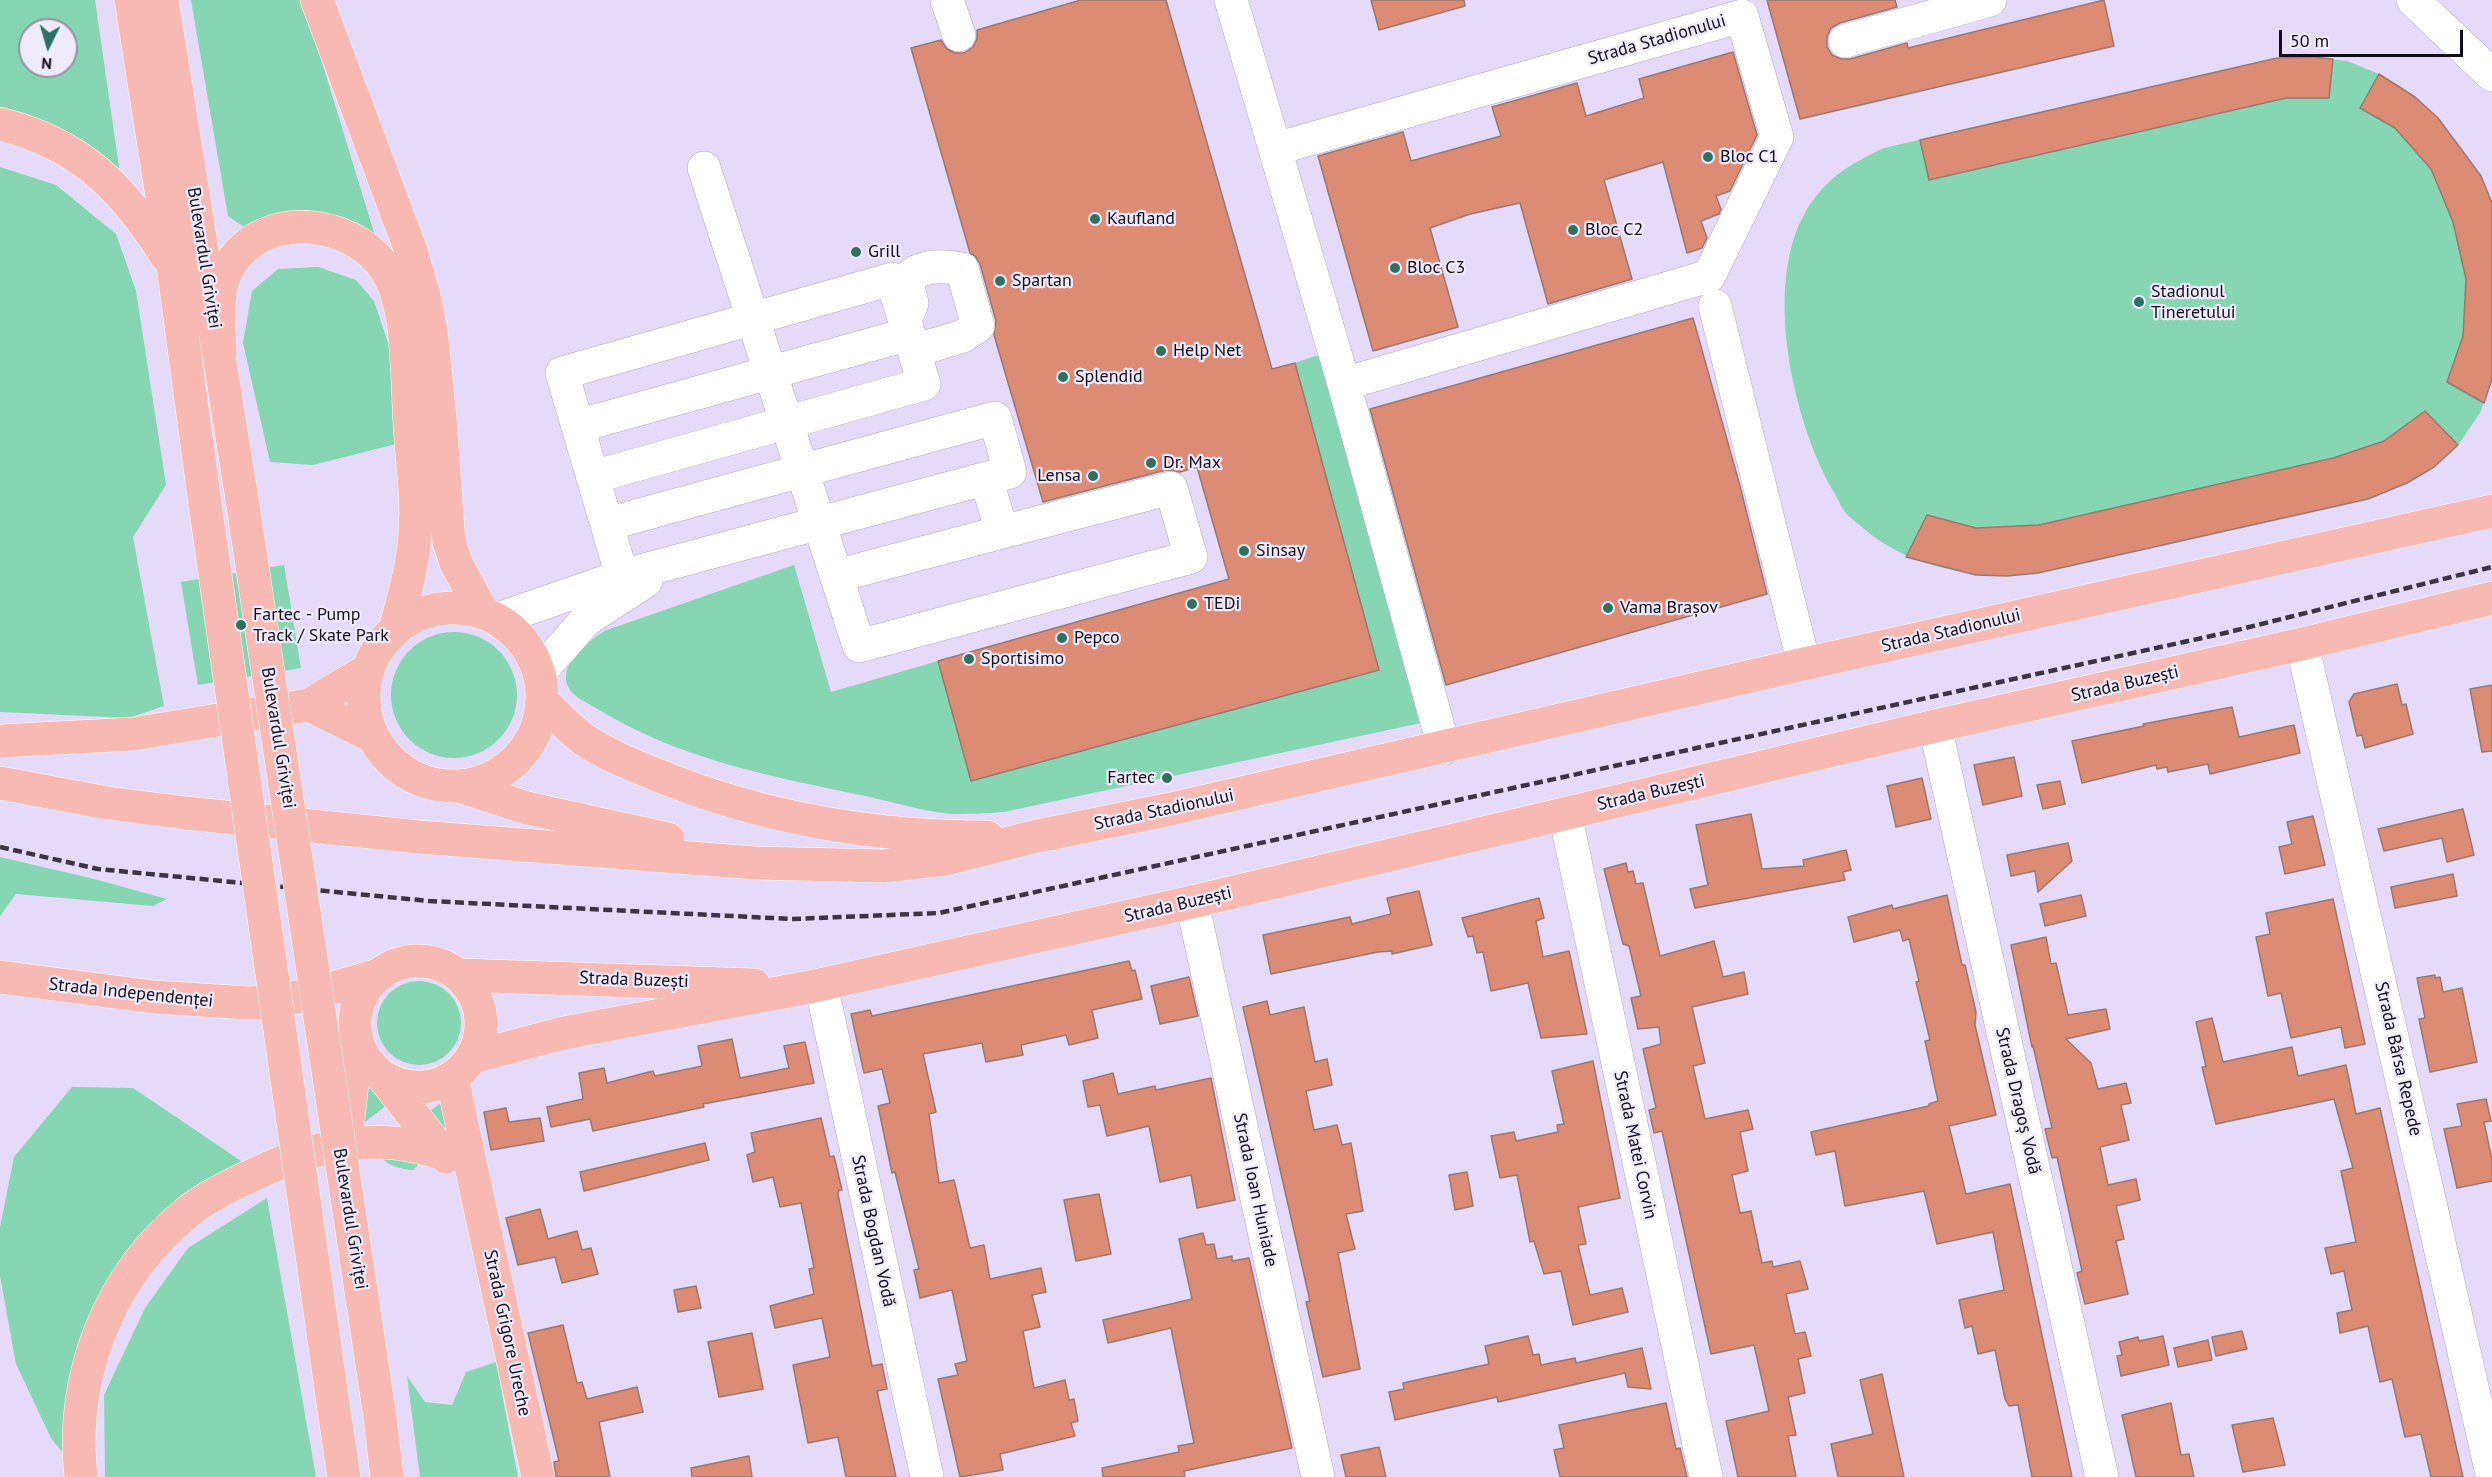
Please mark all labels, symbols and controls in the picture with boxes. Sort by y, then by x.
street label: Strada Stadionului [1586,10,1728,70]
north arrow [18,18,78,78]
scale bar [2282,18,2466,56]
text: 50 m [2290,29,2329,52]
text: N [41,54,53,74]
place label: Bloc C1 [1720,146,1778,168]
marker: Bloc C1 [1701,150,1715,164]
street label: Bulevardul Griviței [182,186,226,330]
place label: Kaufland [1107,208,1175,230]
marker: Kaufland [1088,212,1102,226]
place label: Bloc C2 [1585,219,1643,241]
marker: Bloc C2 [1566,223,1580,237]
place label: Grill [868,241,900,263]
marker: Grill [849,245,863,259]
place label: Bloc C3 [1407,257,1465,279]
marker: Bloc C3 [1388,261,1402,275]
place label: Spartan [1012,270,1072,292]
marker: Spartan [993,274,1007,288]
place label: Stadionul Tineretului [2151,281,2236,324]
marker: Stadionul Tineretului [2132,295,2146,309]
place label: Help Net [1173,340,1241,362]
marker: Help Net [1154,344,1168,358]
place label: Splendid [1075,366,1143,388]
marker: Splendid [1056,370,1070,384]
place label: Dr. Max [1163,452,1221,474]
marker: Dr. Max [1144,456,1158,470]
place label: Lensa [1037,465,1081,487]
marker: Lensa [1086,469,1100,483]
place label: Sinsay [1256,540,1305,562]
marker: Sinsay [1237,544,1251,558]
place label: TEDi [1204,593,1240,615]
marker: TEDi [1185,597,1199,611]
place label: Vama Brașov [1620,597,1718,619]
marker: Vama Brașov [1601,601,1615,615]
place label: Fartec - Pump Track / Skate Park [253,604,389,646]
street label: Strada Stadionului [1879,604,2023,658]
marker: Fartec - Pump Track / Skate Park [234,618,248,632]
place label: Pepco [1074,627,1120,649]
marker: Pepco [1055,631,1069,645]
place label: Sportisimo [981,648,1064,670]
marker: Sportisimo [962,652,976,666]
street label: Strada Buzești [2069,661,2181,707]
street label: Bulevardul Griviței [256,666,300,810]
place label: Fartec [1107,767,1155,789]
street label: Strada Buzești [1595,770,1707,816]
marker: Fartec [1160,771,1174,785]
street label: Strada Stadionului [1092,785,1236,835]
street label: Strada Buzești [1122,882,1234,928]
street label: Strada Buzești [579,967,689,993]
street label: Strada Independenței [48,974,214,1012]
street label: Strada Bârsa Repede [2370,980,2426,1138]
street label: Strada Dragoș Vodă [1991,1025,2045,1177]
street label: Strada Matei Corvin [1609,1069,1661,1221]
street label: Strada Ioan Huniade [1228,1111,1282,1269]
street label: Bulevardul Griviței [328,1147,372,1291]
street label: Strada Bogdan Vodă [846,1153,900,1309]
street label: Strada Grigore Ureche [479,1248,535,1418]

